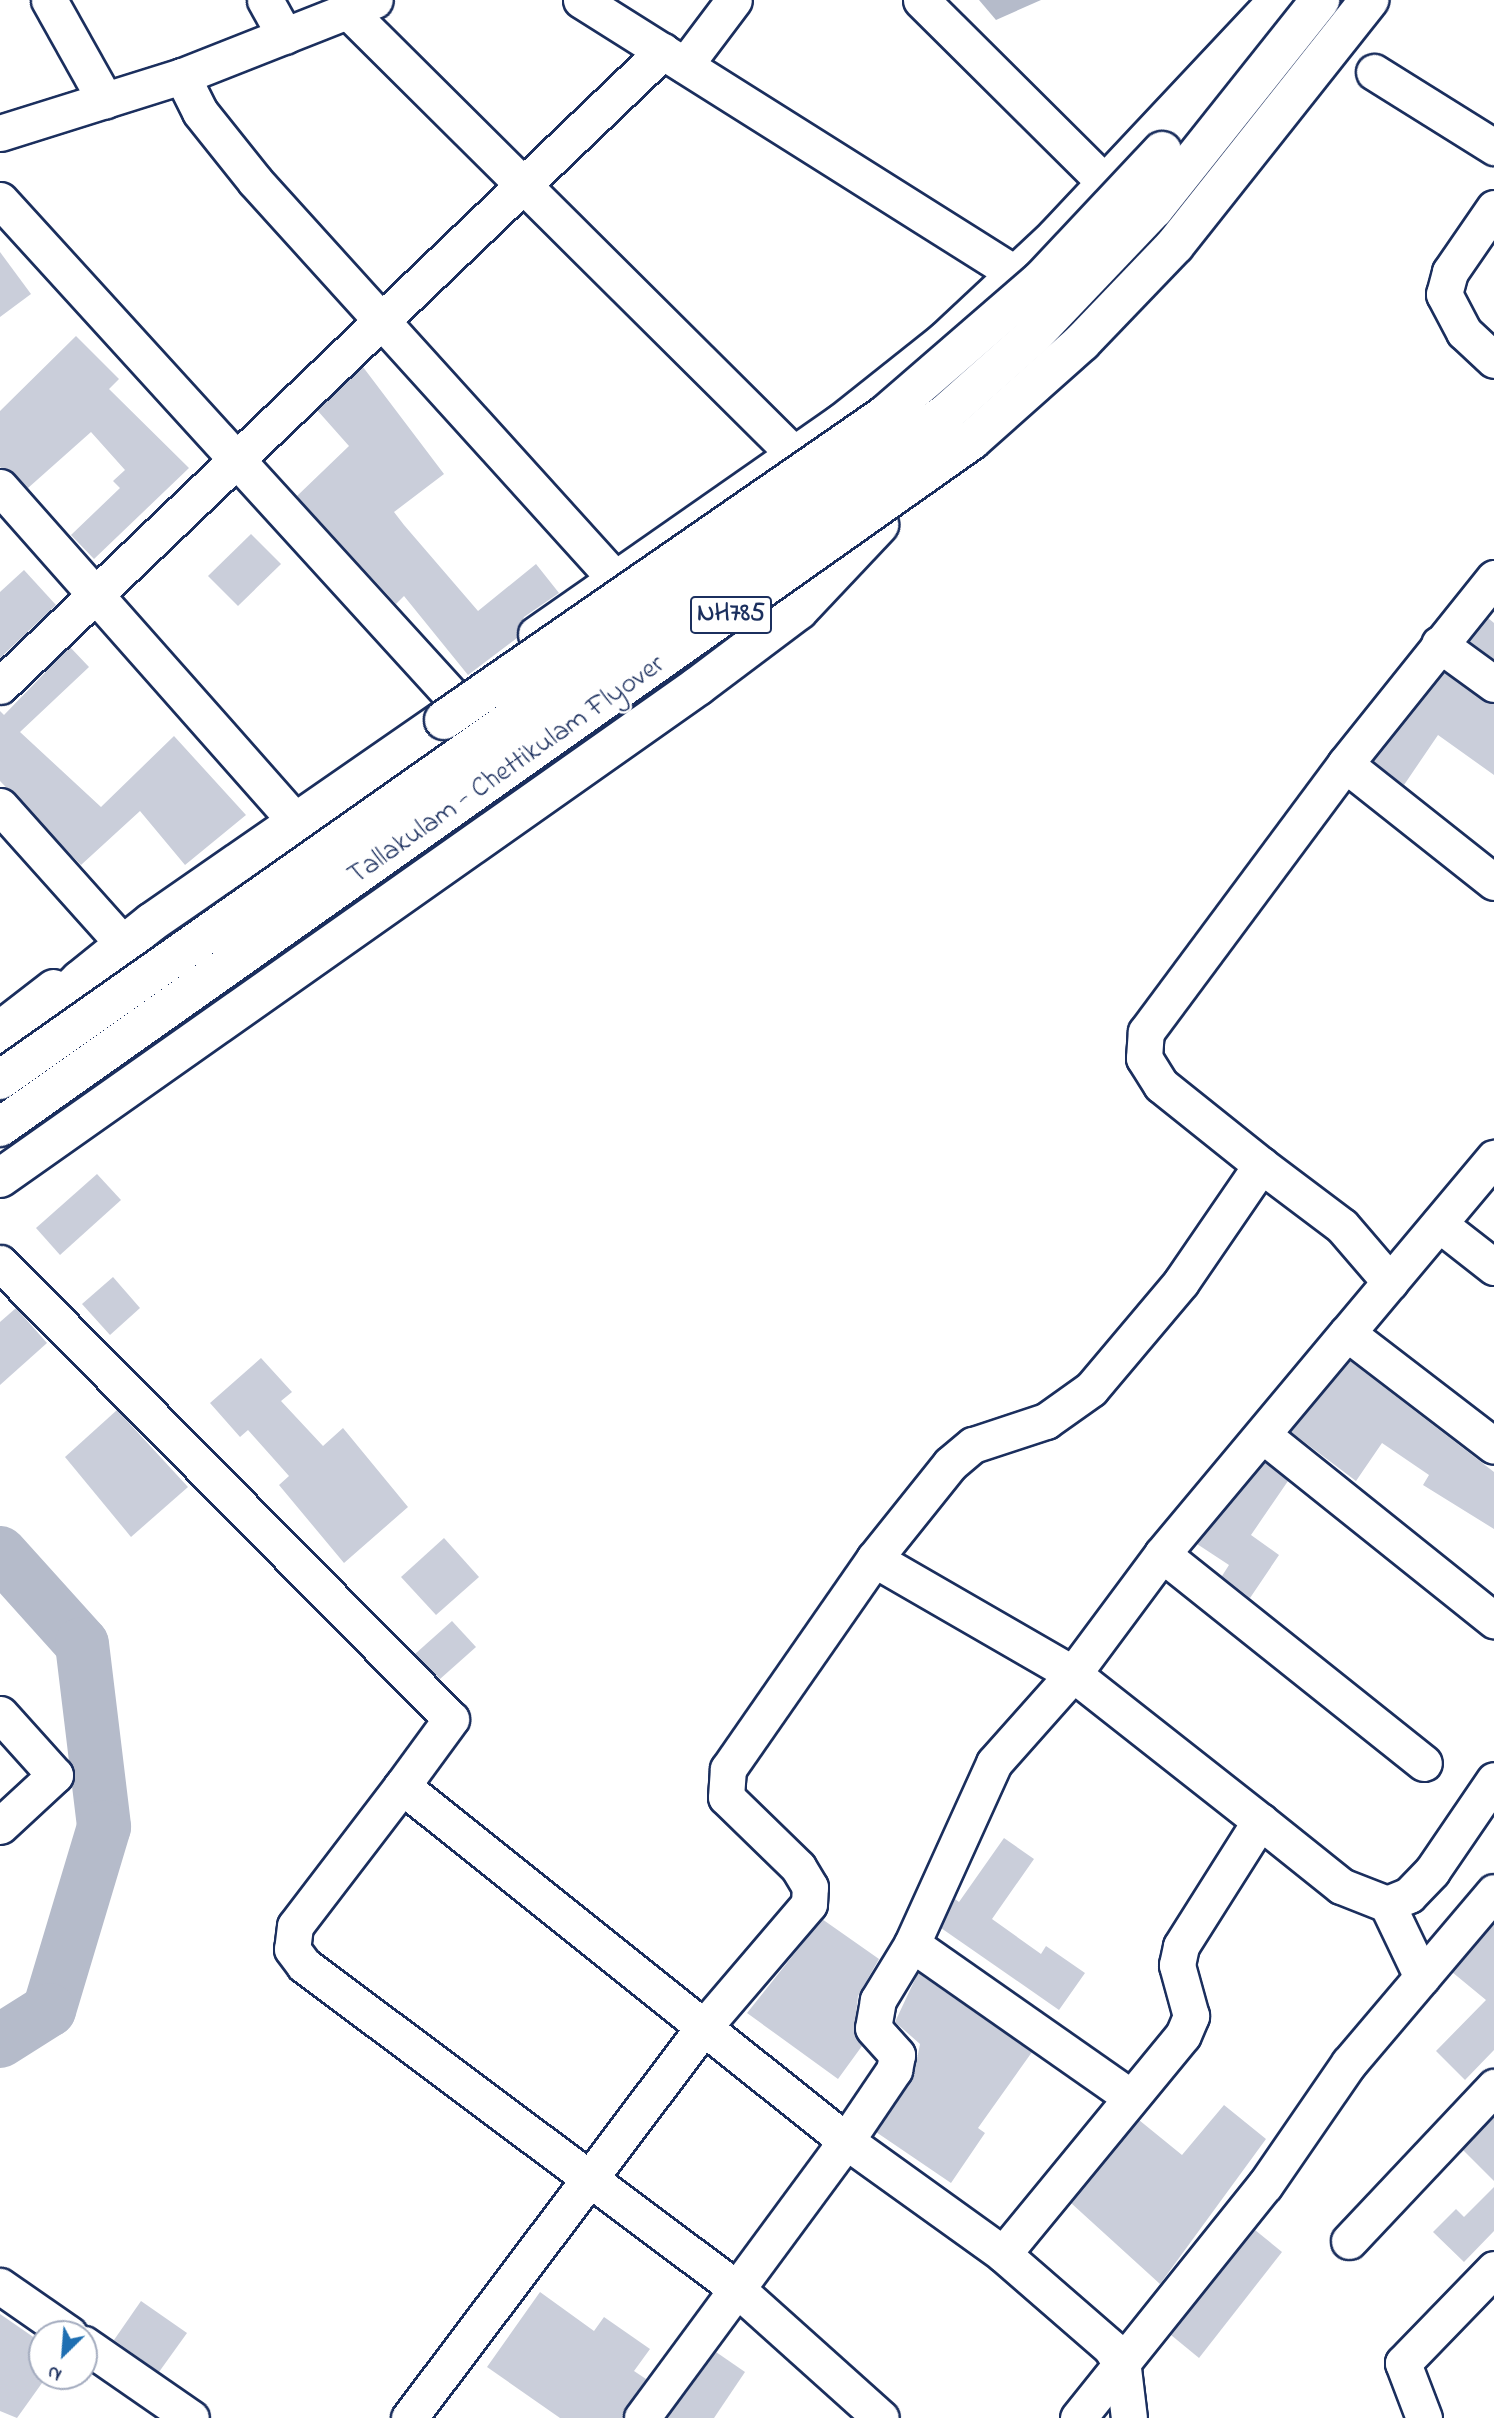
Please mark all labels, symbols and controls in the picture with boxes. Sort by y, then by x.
road number: NH785 [689,593,773,638]
street label: Tallakulam - Chettikulam Flyover [342,649,672,893]
north arrow [28,2320,98,2390]
text: N [43,2358,66,2388]

